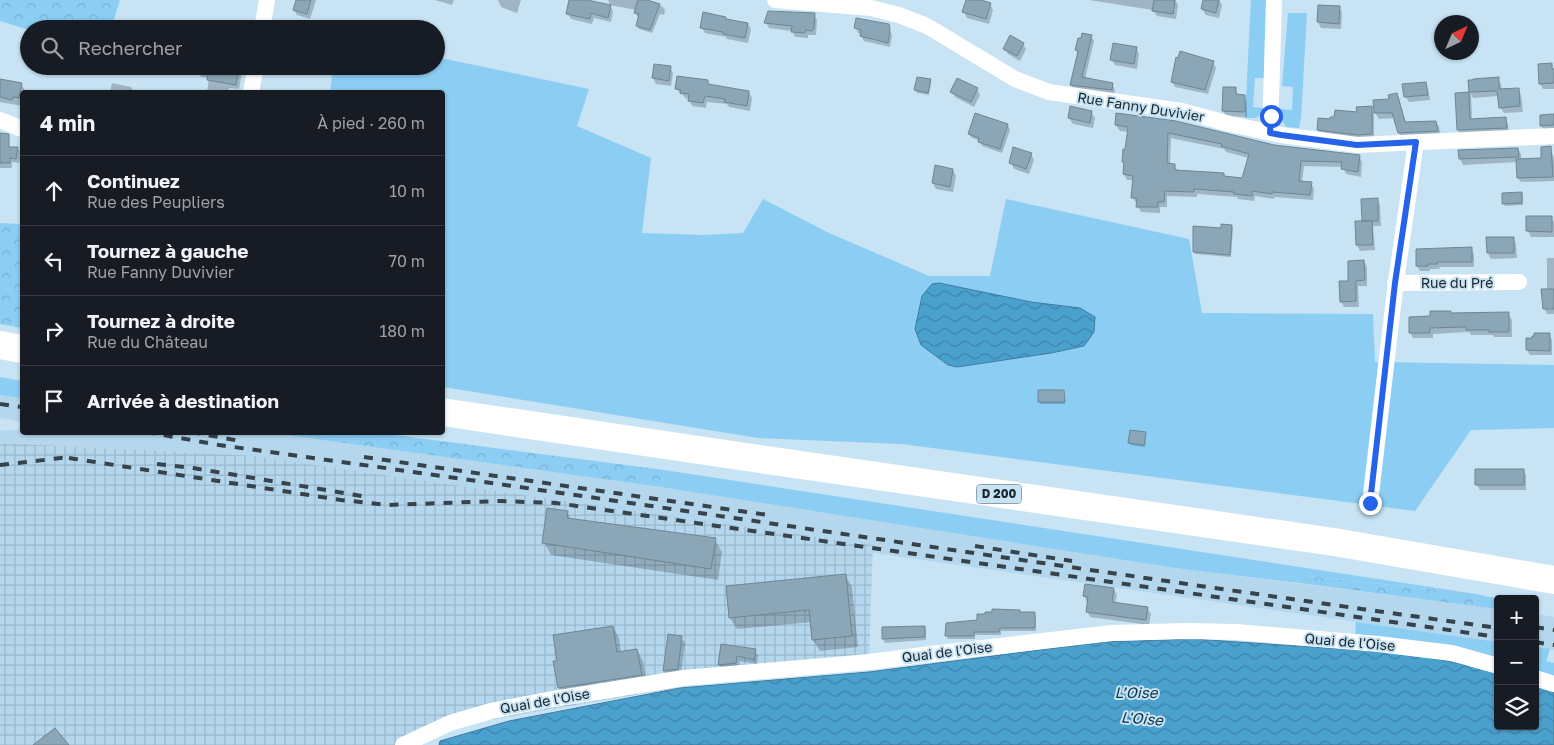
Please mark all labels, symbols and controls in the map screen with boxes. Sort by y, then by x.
north arrow [1434,15,1479,60]
search box [20,20,445,75]
icon: search [38,34,66,62]
text: Rechercher [78,36,183,59]
street label: Rue Fanny Duvivier [1076,88,1206,125]
route start [1260,105,1283,128]
text: 4 min [40,110,95,136]
text: À pied · 260 m [317,113,425,133]
text: Continuez [87,169,180,192]
icon: ahead [40,177,68,205]
text: 10 m [389,181,425,201]
text: Rue des Peupliers [87,192,225,212]
text: Tournez à gauche [87,239,248,262]
icon: left [40,247,68,275]
text: 70 m [388,251,425,271]
text: Rue Fanny Duvivier [87,262,234,282]
street label: Rue du Pré [1421,274,1493,291]
text: Tournez à droite [87,309,235,332]
icon: right [40,317,68,345]
text: 180 m [379,321,425,341]
text: Rue du Château [87,332,208,352]
icon: arrive [40,387,68,415]
text: Arrivée à destination [87,389,279,412]
road number: D 200 [976,484,1022,504]
route end [1359,492,1382,515]
map controls [1494,595,1539,730]
button: + [1494,595,1539,640]
street label: Quai de l'Oise [1304,629,1396,654]
street label: Quai de l'Oise [901,638,993,665]
button: − [1494,640,1539,685]
water label: L’Oise [1114,683,1159,701]
street label: Quai de l'Oise [499,684,591,717]
button: layers [1494,685,1539,730]
water label: L'Oise [1120,707,1165,729]

